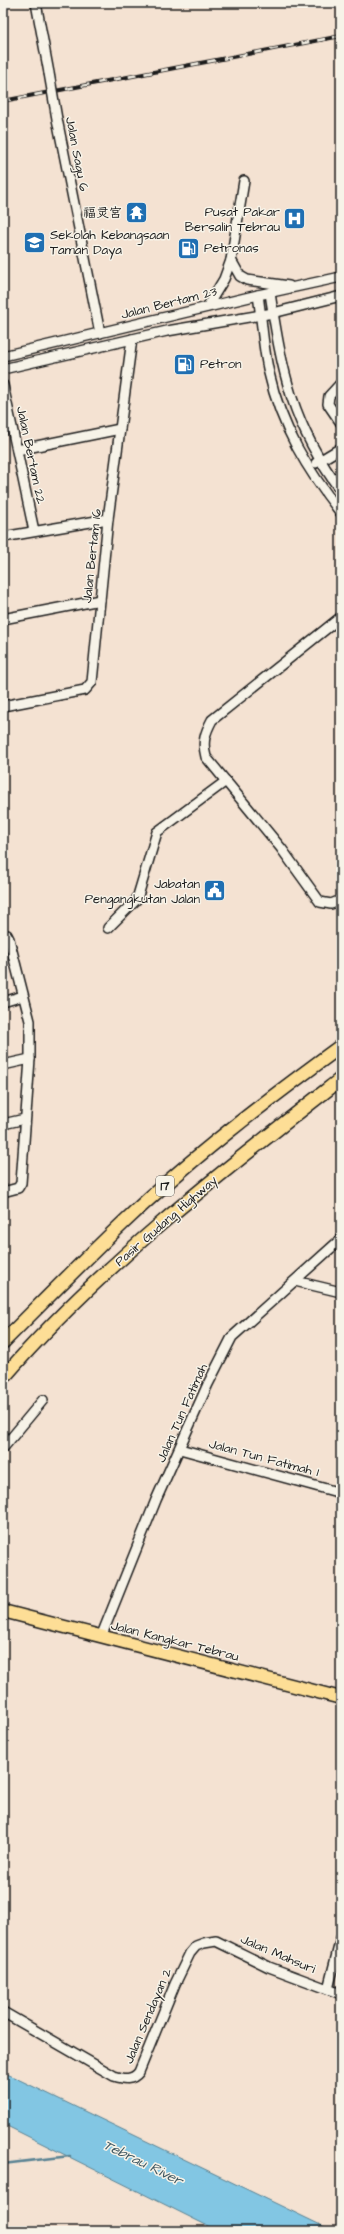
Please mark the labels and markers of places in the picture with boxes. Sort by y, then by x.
temple icon: 福灵宫 [124,200,150,226]
place label: Pusat Pakar Bersalin Tebrau [185,203,280,236]
place label: 福灵宫 [83,204,122,222]
hospital icon: Pusat Pakar Bersalin Tebrau [282,206,308,232]
place label: Sekolah Kebangsaan Taman Daya [50,226,170,260]
school or university icon: Sekolah Kebangsaan Taman Daya [22,229,48,255]
fuel station icon: Petronas [175,235,201,261]
place label: Petronas [204,239,259,257]
fuel station icon: Petron [172,351,198,377]
place label: Petron [200,355,242,373]
place label: Jabatan Pengangkutan Jalan [85,875,200,909]
public building icon: Jabatan Pengangkutan Jalan [202,878,228,904]

